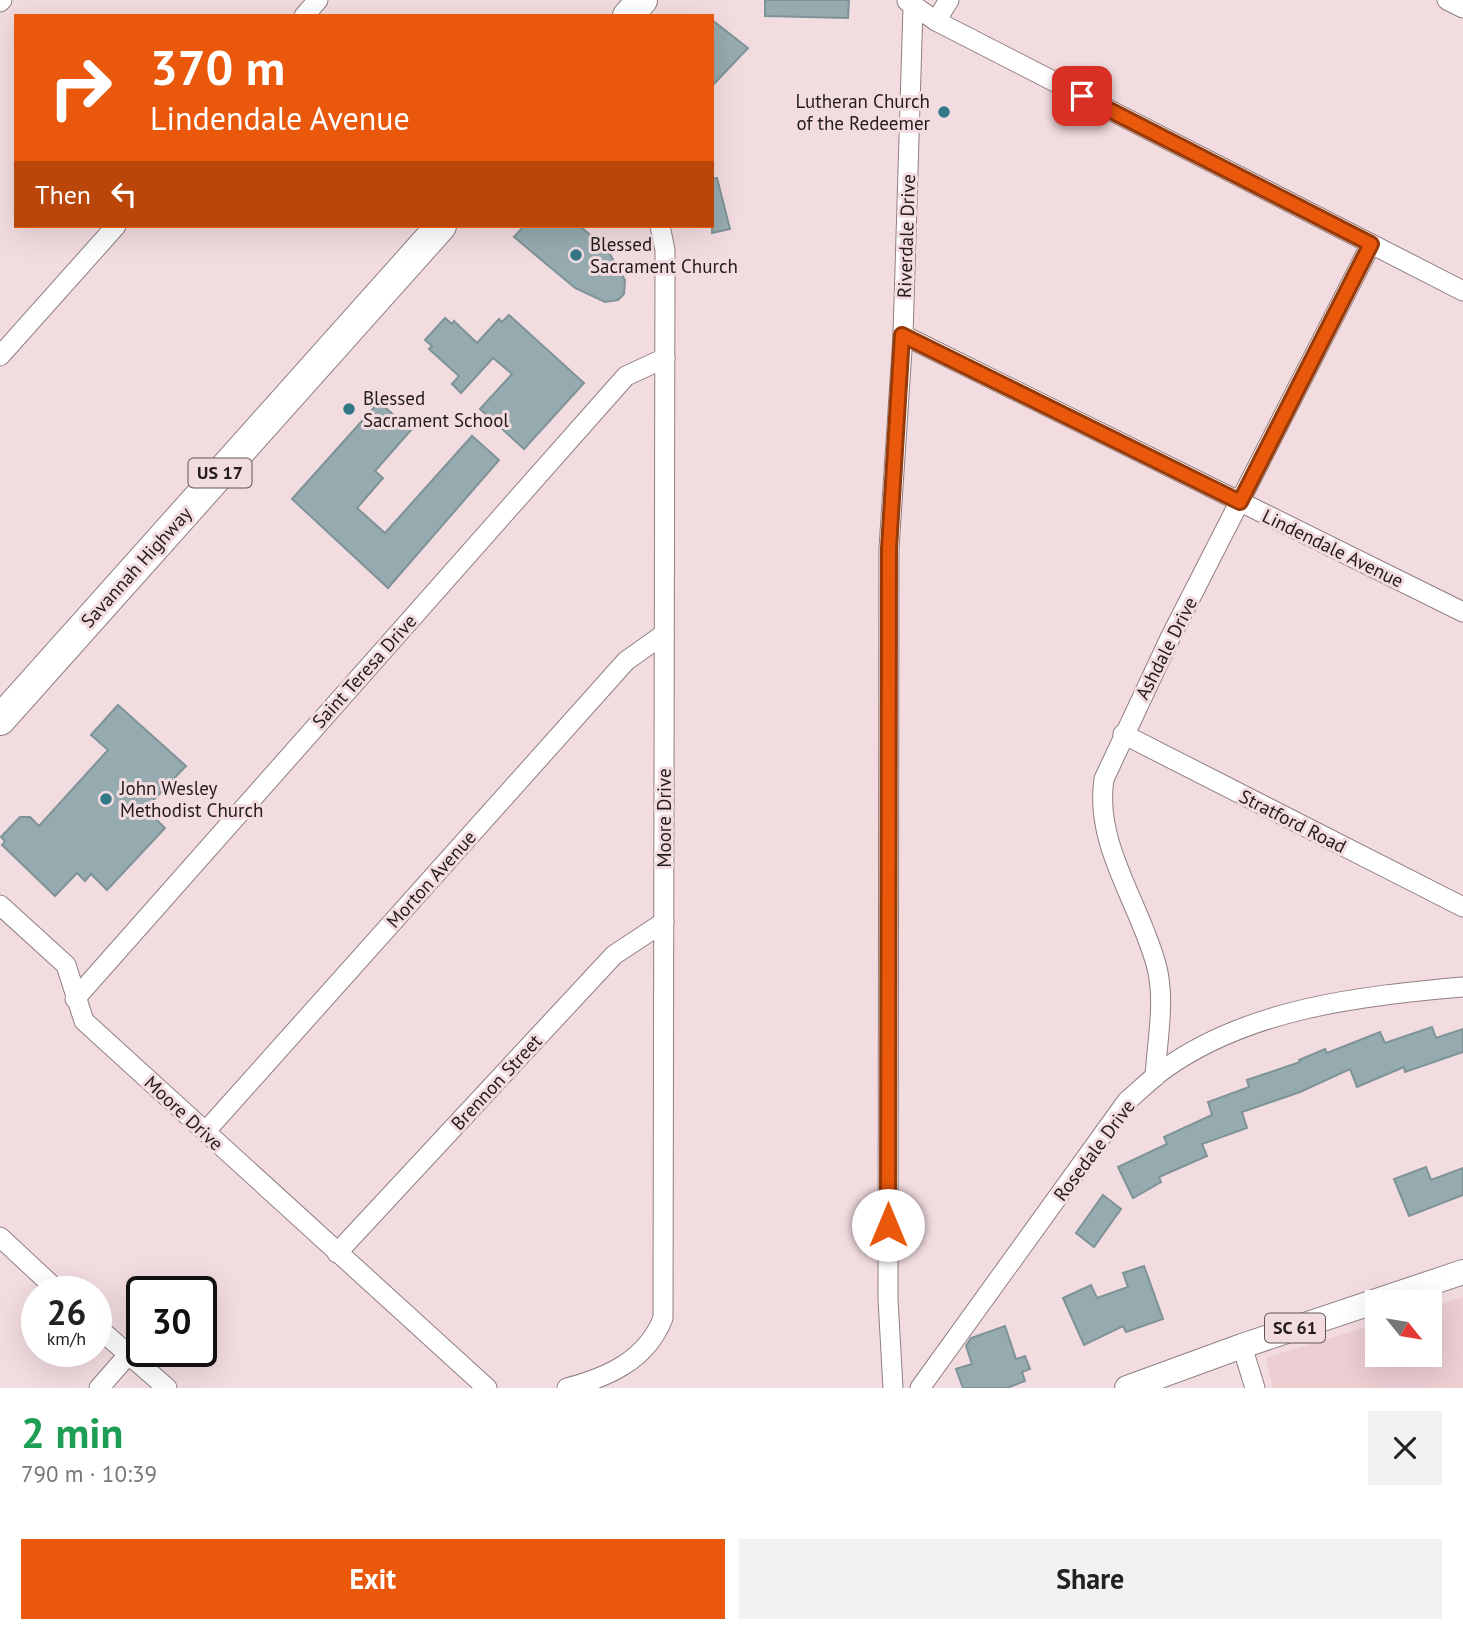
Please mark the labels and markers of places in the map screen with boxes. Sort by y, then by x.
pin [1052,66,1112,126]
place label: Lutheran Church of the Redeemer [796,89,931,135]
marker: Lutheran Church of the Redeemer [936,104,952,120]
place label: Blessed Sacrament Church [590,232,738,278]
marker: Blessed Sacrament Church [568,247,584,263]
place label: Blessed Sacrament School [363,386,509,432]
marker: Blessed Sacrament School [341,401,357,417]
place label: John Wesley Methodist Church [119,776,263,822]
marker: John Wesley Methodist Church [98,791,114,807]

